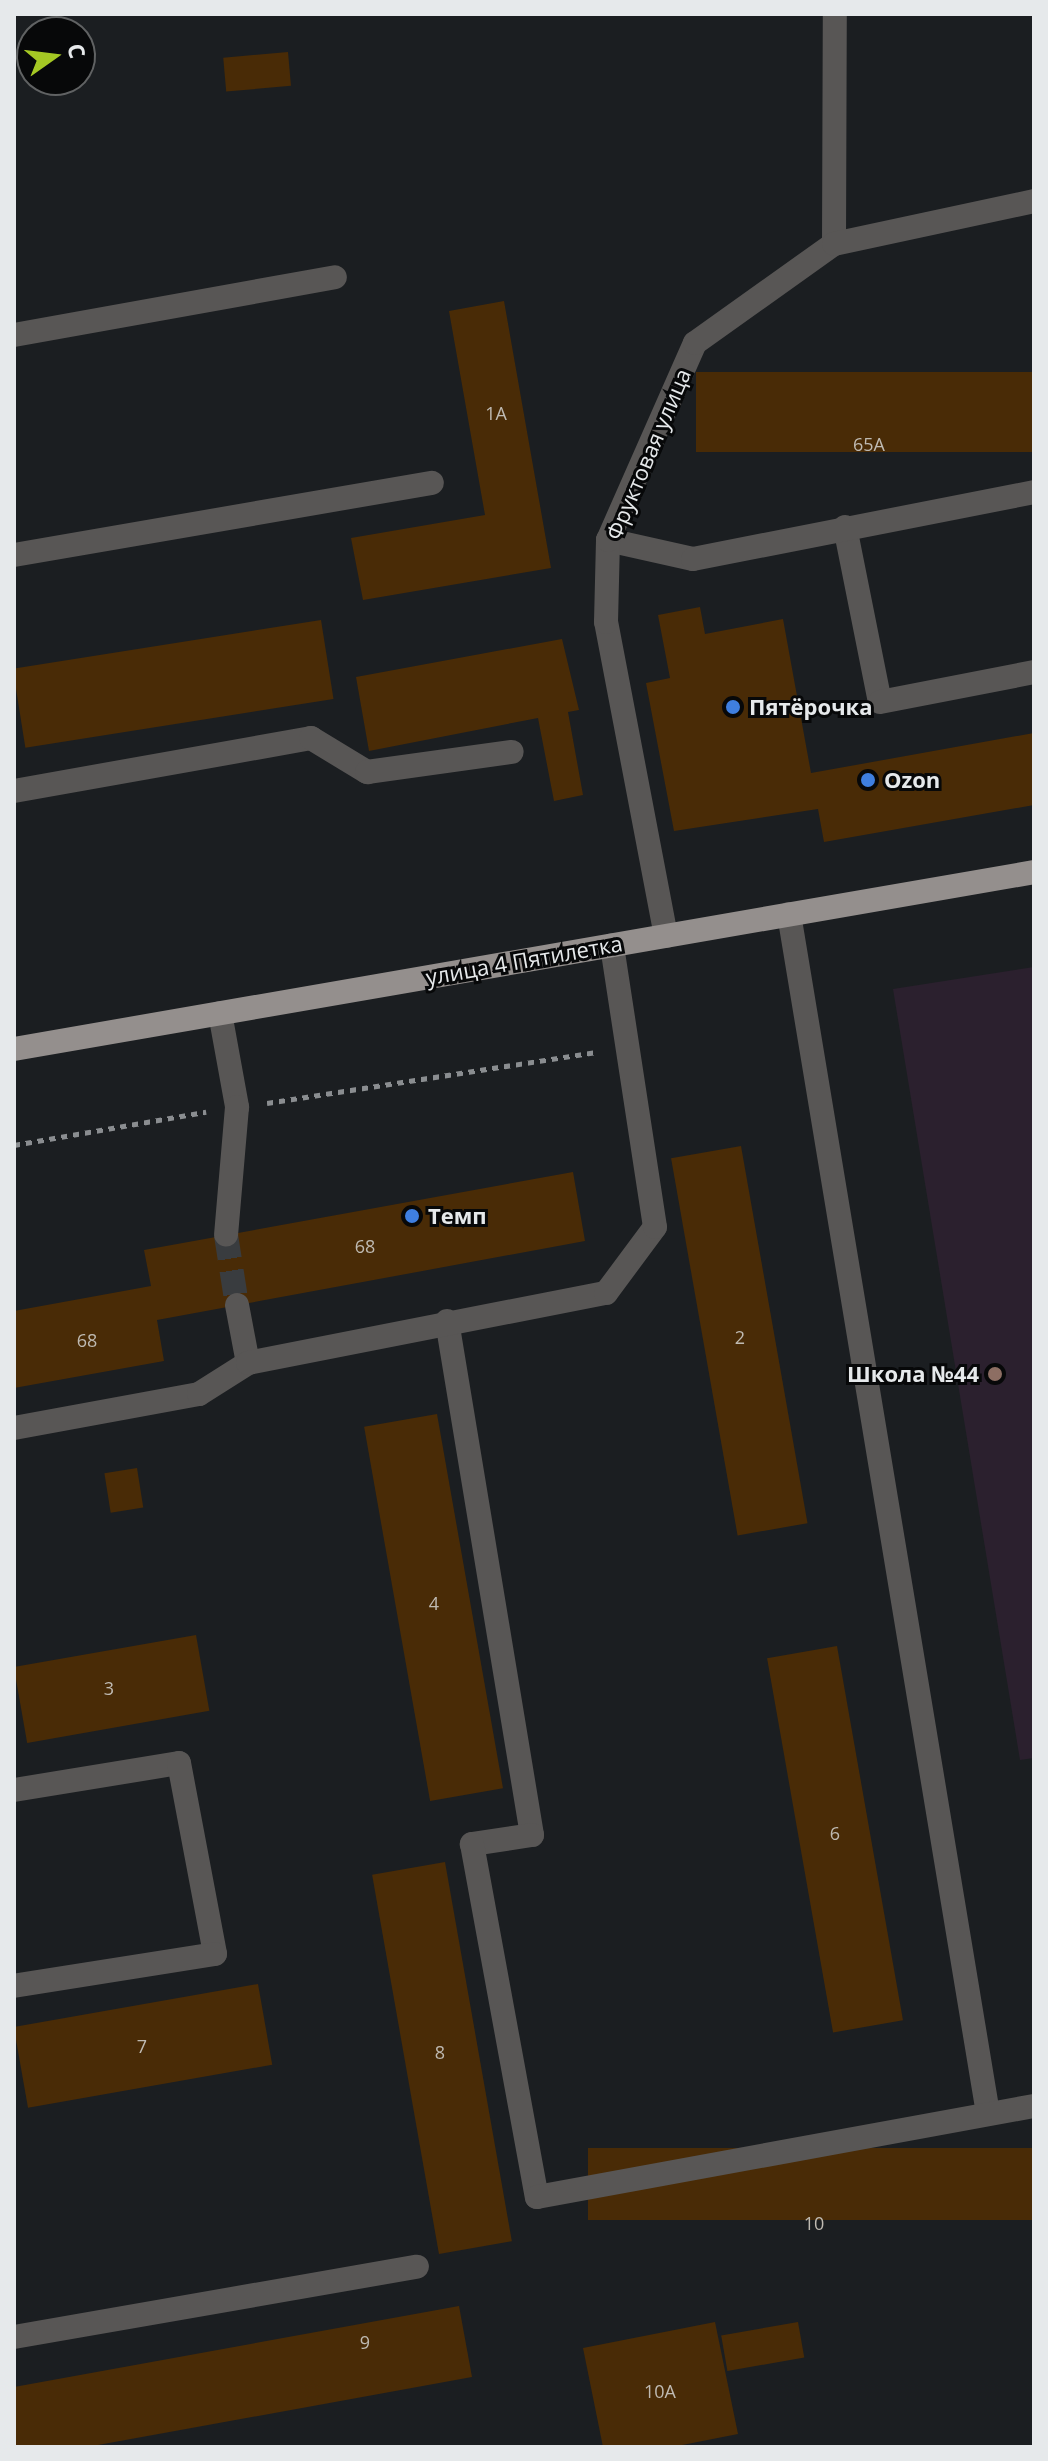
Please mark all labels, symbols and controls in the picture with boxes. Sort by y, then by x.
north arrow [16,16,96,96]
text: С [61,40,94,61]
street label: Фруктовая улица [600,364,696,544]
house number: 1А [485,402,507,424]
house number: 65А [853,433,885,455]
place label: Пятёрочка [749,694,872,720]
marker: Пятёрочка [724,698,742,716]
place label: Ozon [884,767,940,793]
marker: Ozon [859,771,877,789]
street label: улица 4 Пятилетка [424,930,624,990]
place label: Темп [428,1203,487,1229]
marker: Темп [403,1207,421,1225]
house number: 68 [355,1235,375,1257]
house number: 2 [735,1326,745,1348]
house number: 68 [77,1329,97,1351]
place label: Школа №44 [847,1361,979,1387]
marker: Школа №44 [986,1365,1004,1383]
house number: 4 [429,1592,439,1614]
house number: 3 [104,1677,114,1699]
house number: 6 [830,1822,840,1844]
house number: 7 [137,2035,147,2057]
house number: 8 [435,2041,445,2063]
house number: 10 [804,2212,824,2234]
house number: 9 [360,2331,370,2353]
house number: 10А [644,2380,676,2402]

